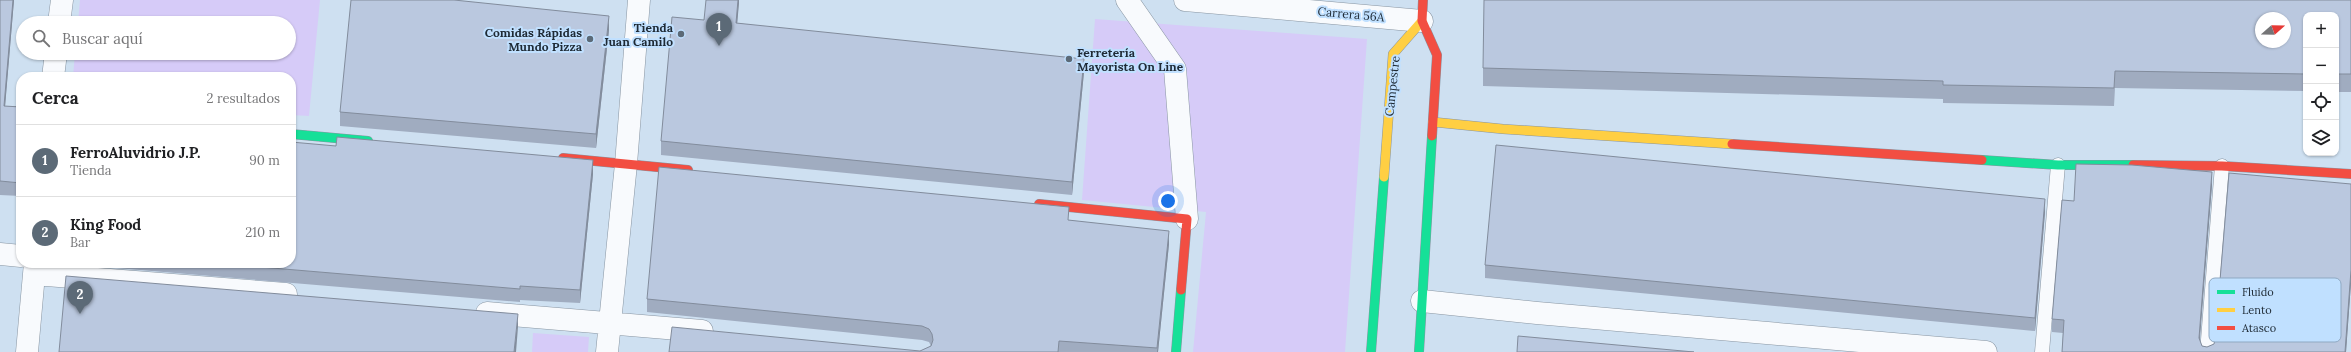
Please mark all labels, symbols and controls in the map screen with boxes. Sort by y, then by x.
street label: Carrera 56A [1317,4,1385,24]
north arrow [2255,12,2291,48]
map controls [2303,12,2339,156]
button: + [2303,12,2339,48]
pin: 1 [706,13,732,46]
search box [16,16,296,60]
place label: Tienda Juan Camilo [603,20,674,49]
place label: Comidas Rápidas Mundo Pizza [485,25,583,54]
icon: search [30,27,52,49]
text: Buscar aquí [62,29,143,48]
marker: Tienda Juan Camilo [676,29,686,39]
marker: Comidas Rápidas Mundo Pizza [585,34,595,44]
place label: Ferretería Mayorista On Line [1077,45,1184,74]
button: − [2303,48,2339,84]
marker: Ferretería Mayorista On Line [1064,54,1074,64]
street label: Campestre [1381,54,1403,117]
button: locate [2303,84,2339,120]
text: Cerca [32,87,79,109]
text: 2 resultados [207,90,280,107]
button: layers [2303,120,2339,156]
text: FerroAluvidrio J.P. [70,143,200,162]
text: 1 [42,152,48,169]
text: 90 m [249,152,280,169]
text: Tienda [70,162,111,179]
your location [1158,191,1178,211]
text: King Food [70,215,141,234]
text: 2 [42,224,48,241]
text: 210 m [245,224,280,241]
text: Bar [70,234,90,251]
legend [2209,278,2341,342]
pin: 2 [67,281,93,314]
text: Fluido [2242,285,2274,299]
text: Lento [2242,303,2272,317]
text: Atasco [2241,321,2276,335]

